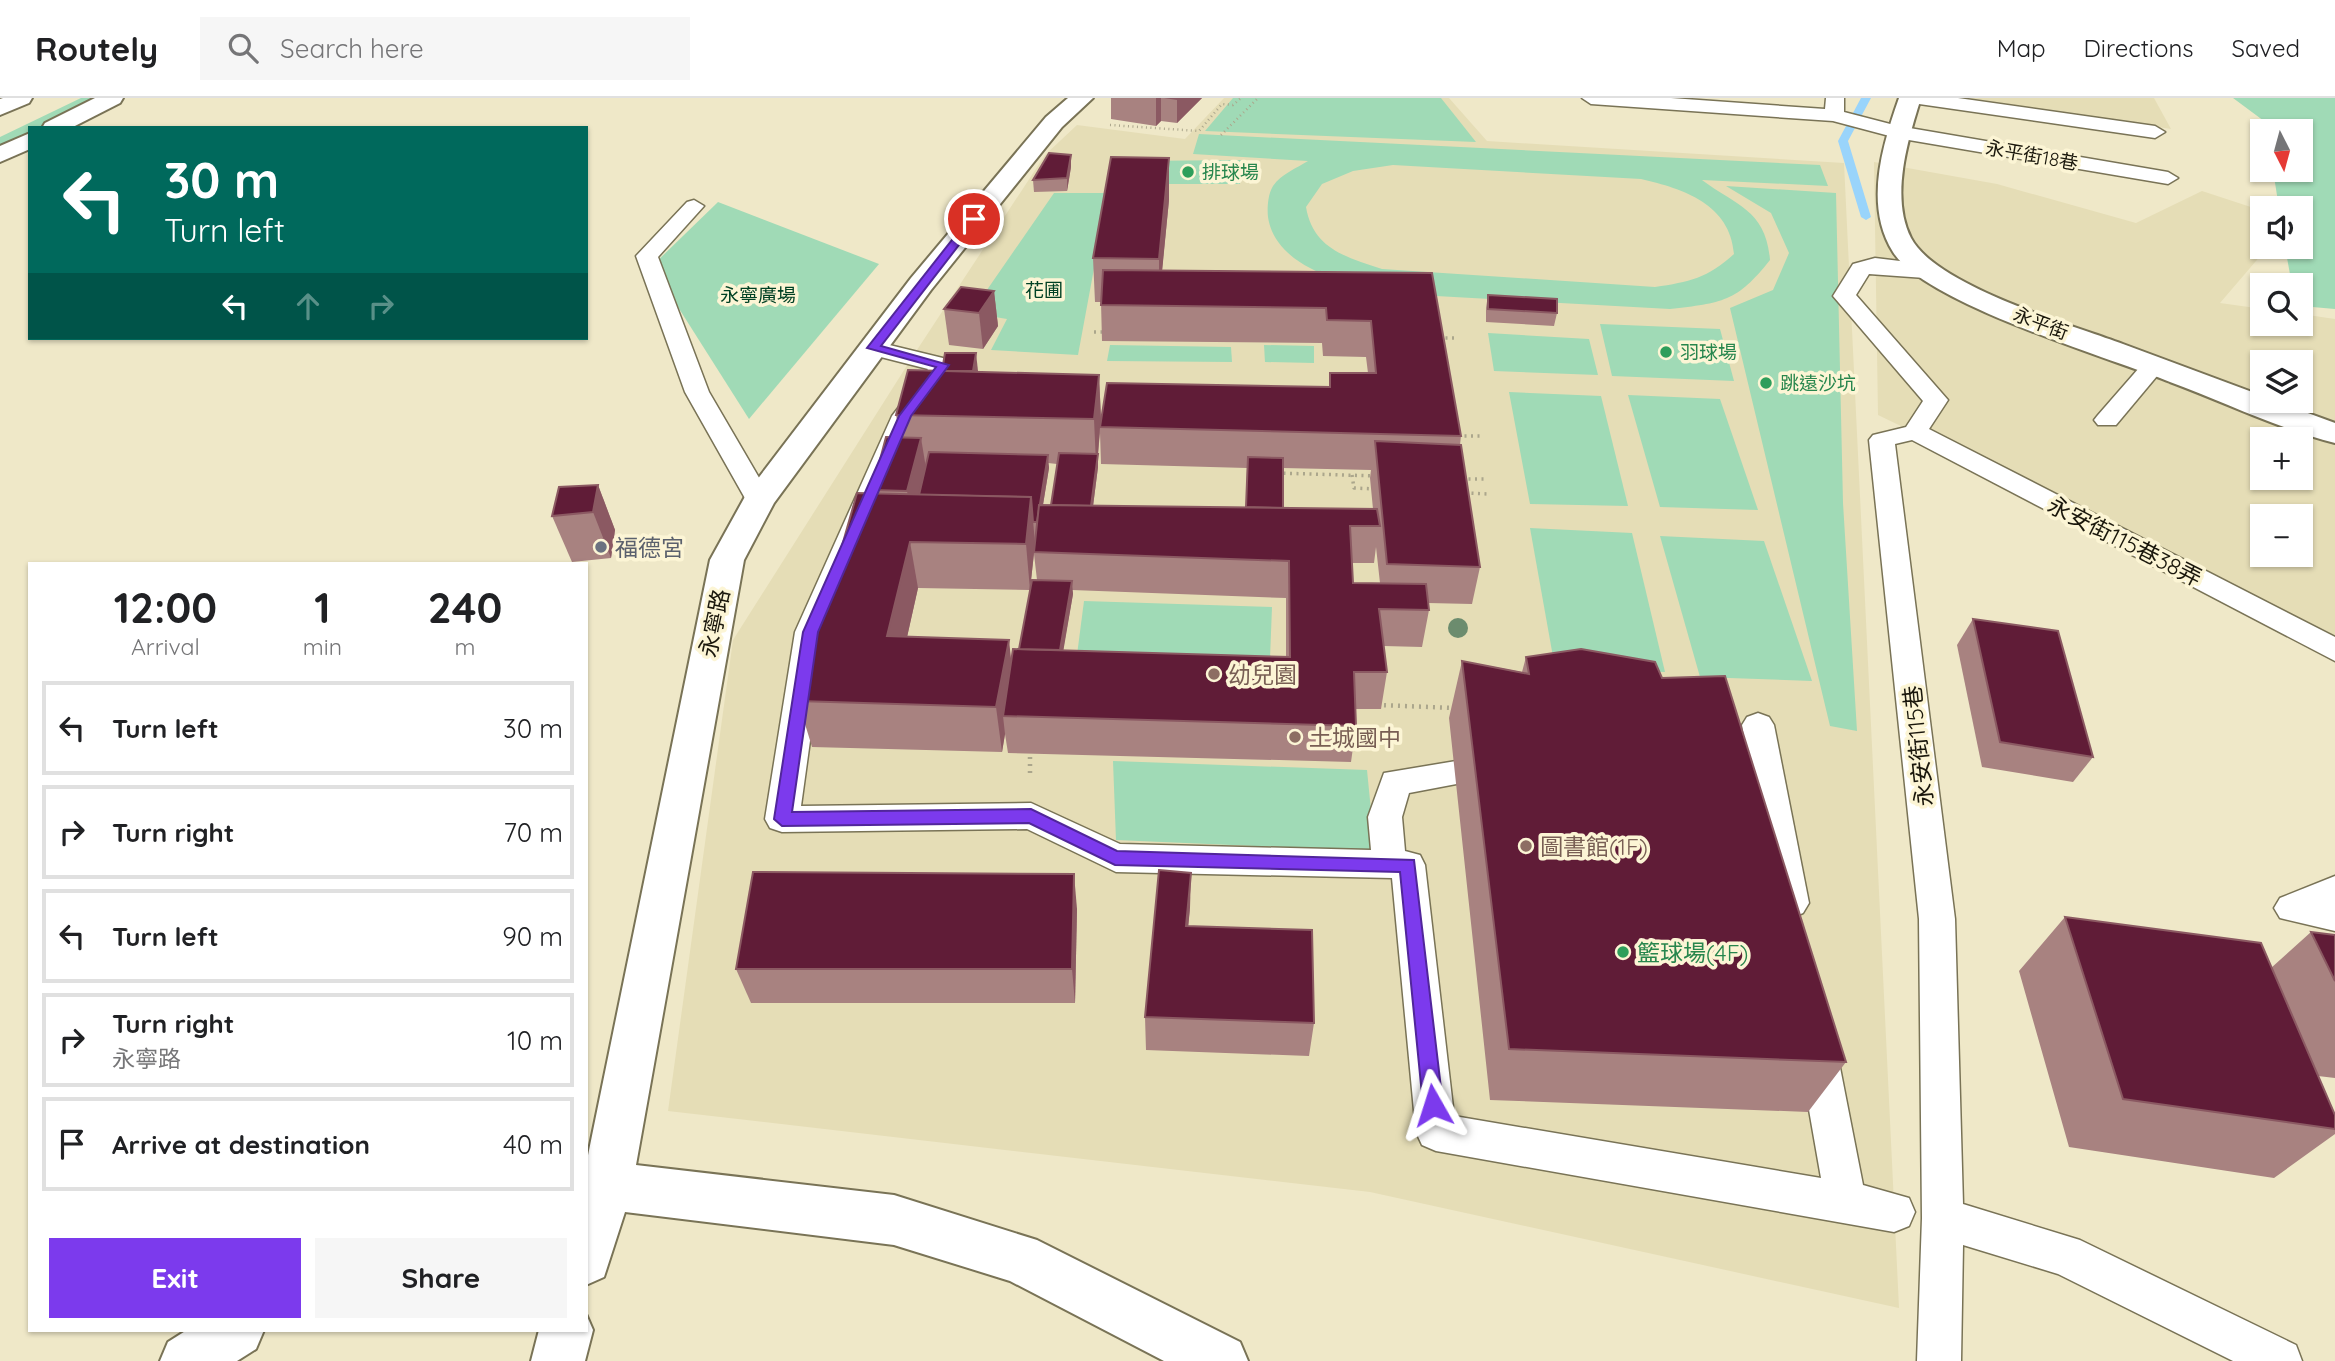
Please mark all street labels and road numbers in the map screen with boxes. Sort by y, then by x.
street label: 永平街18巷 [1984,135,2080,175]
street label: 永平街 [2010,302,2072,344]
street label: 永安街115巷38弄 [2043,490,2207,592]
street label: 永寧路 [693,586,735,660]
street label: 永安街115巷 [1897,684,1939,808]

